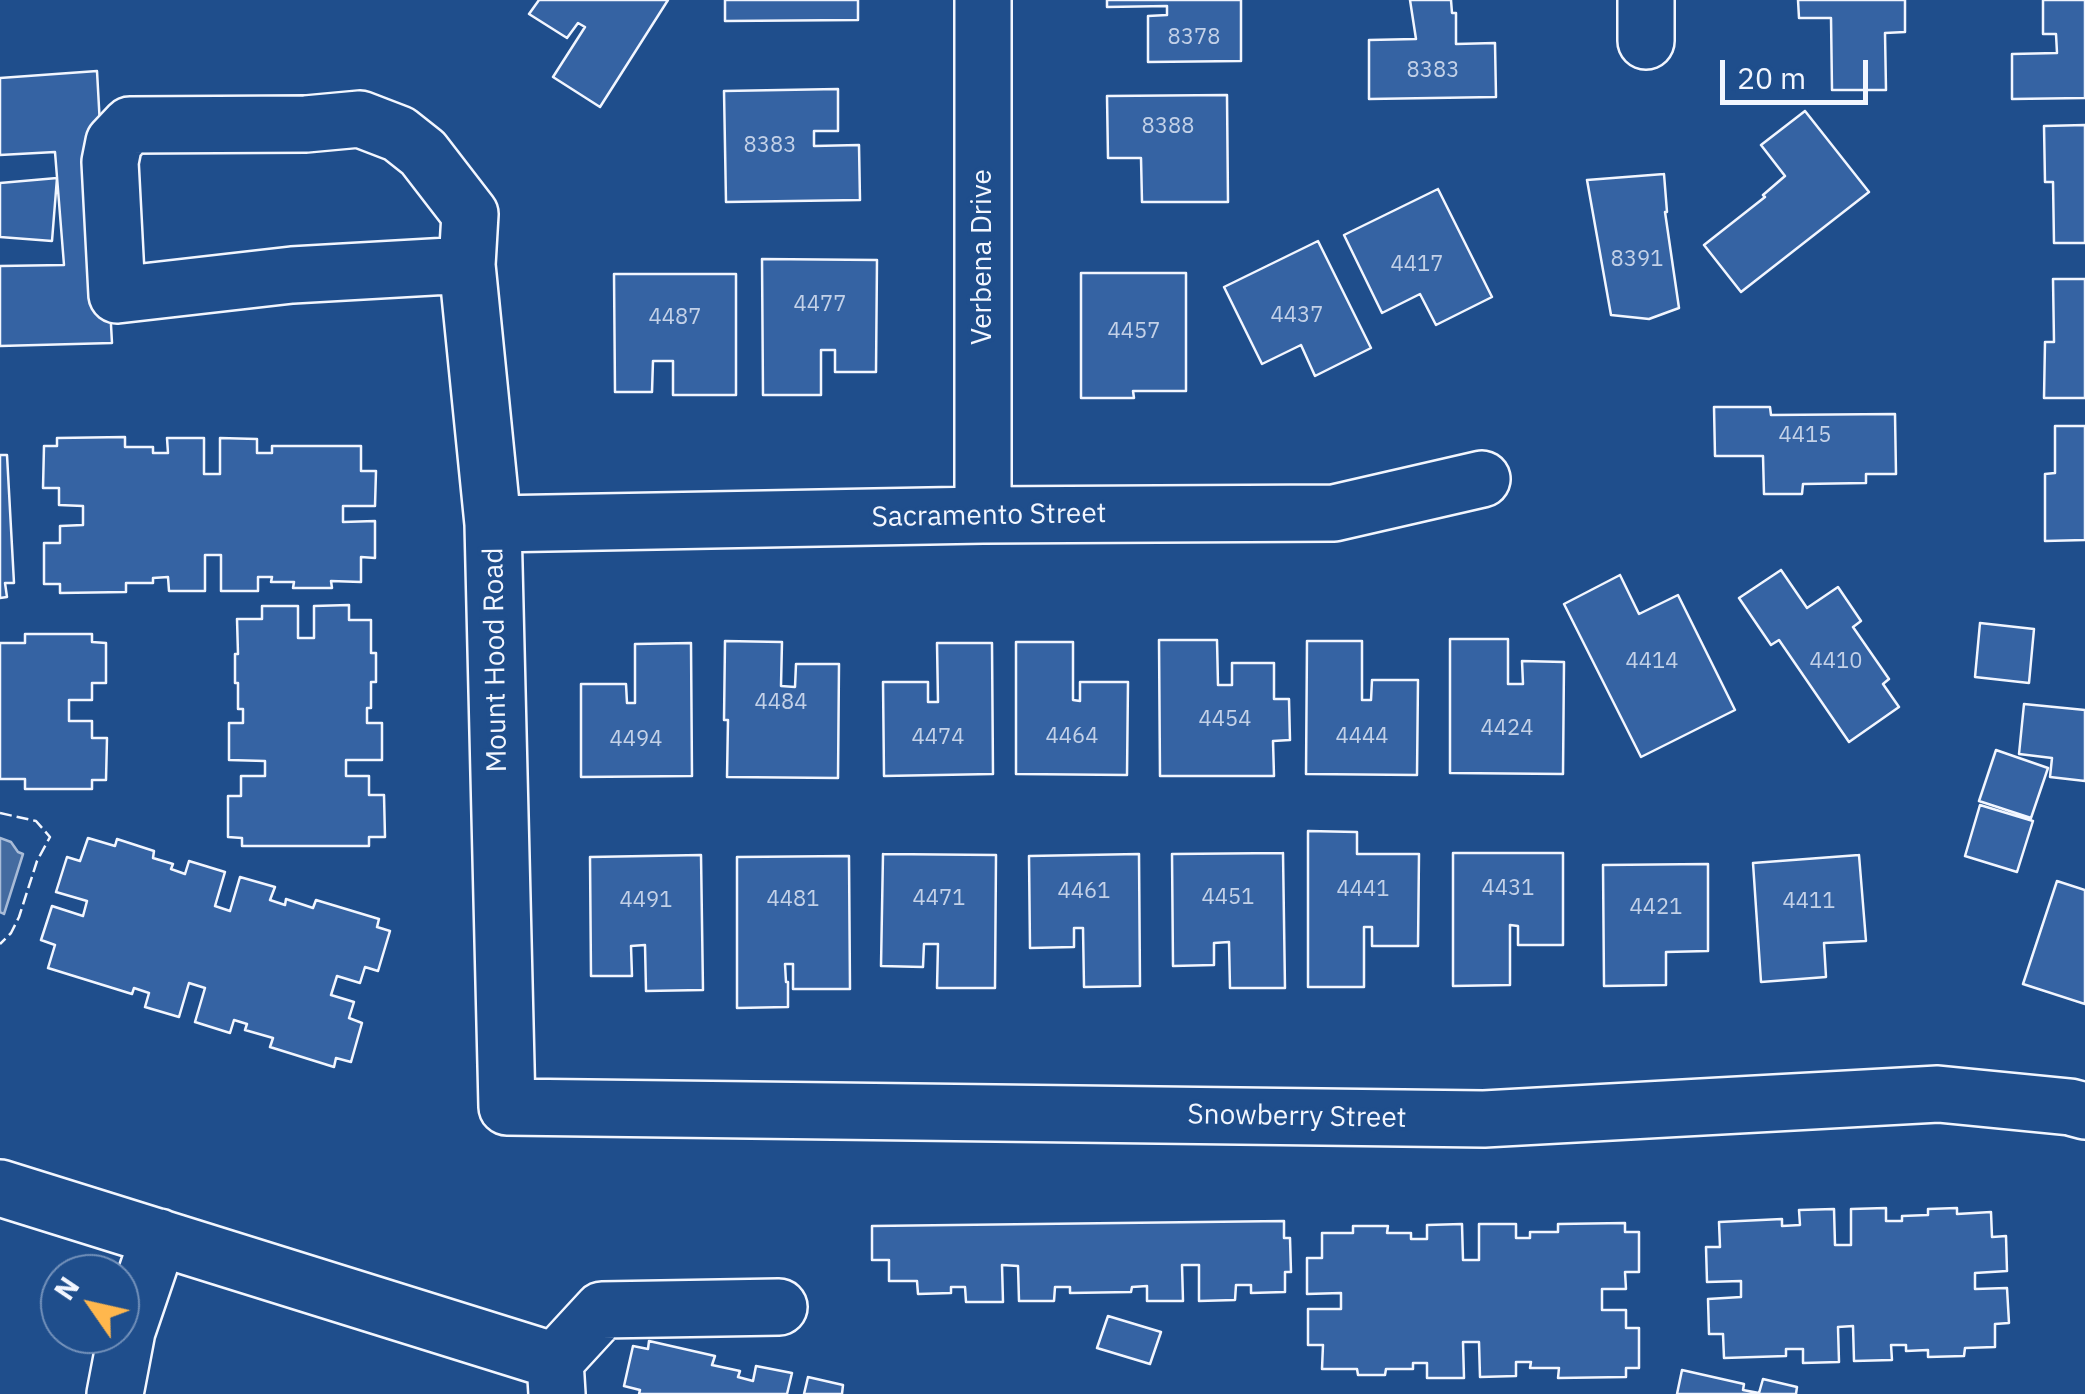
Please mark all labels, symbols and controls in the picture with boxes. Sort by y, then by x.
house number: 8378 [1168,25,1220,51]
scale bar [1725,40,1872,102]
house number: 8383 [1407,58,1459,84]
text: 20 m [1737,58,1806,97]
house number: 8388 [1142,114,1194,140]
house number: 8383 [744,133,796,159]
street label: Verbena Drive [966,169,1000,345]
house number: 8391 [1611,247,1663,273]
house number: 4417 [1391,252,1443,278]
house number: 4477 [794,292,846,318]
house number: 4437 [1271,303,1323,329]
house number: 4487 [649,305,701,331]
house number: 4457 [1108,319,1160,345]
house number: 4415 [1779,423,1831,449]
street label: Sacramento Street [871,497,1107,535]
street label: Mount Hood Road [477,547,515,773]
house number: 4414 [1626,649,1678,675]
house number: 4410 [1810,649,1862,675]
house number: 4484 [755,690,807,716]
house number: 4454 [1199,707,1251,733]
house number: 4424 [1481,716,1533,742]
house number: 4464 [1046,724,1098,750]
house number: 4444 [1336,724,1388,750]
house number: 4474 [912,725,964,751]
house number: 4494 [610,727,662,753]
house number: 4431 [1482,876,1534,902]
house number: 4441 [1337,877,1389,903]
house number: 4461 [1058,879,1110,905]
house number: 4451 [1202,885,1254,911]
house number: 4471 [913,886,965,912]
house number: 4481 [767,887,819,913]
house number: 4491 [620,888,672,914]
house number: 4411 [1783,889,1835,915]
house number: 4421 [1630,895,1682,921]
street label: Snowberry Street [1187,1098,1407,1136]
north arrow [40,1254,140,1354]
text: N [45,1269,87,1307]

